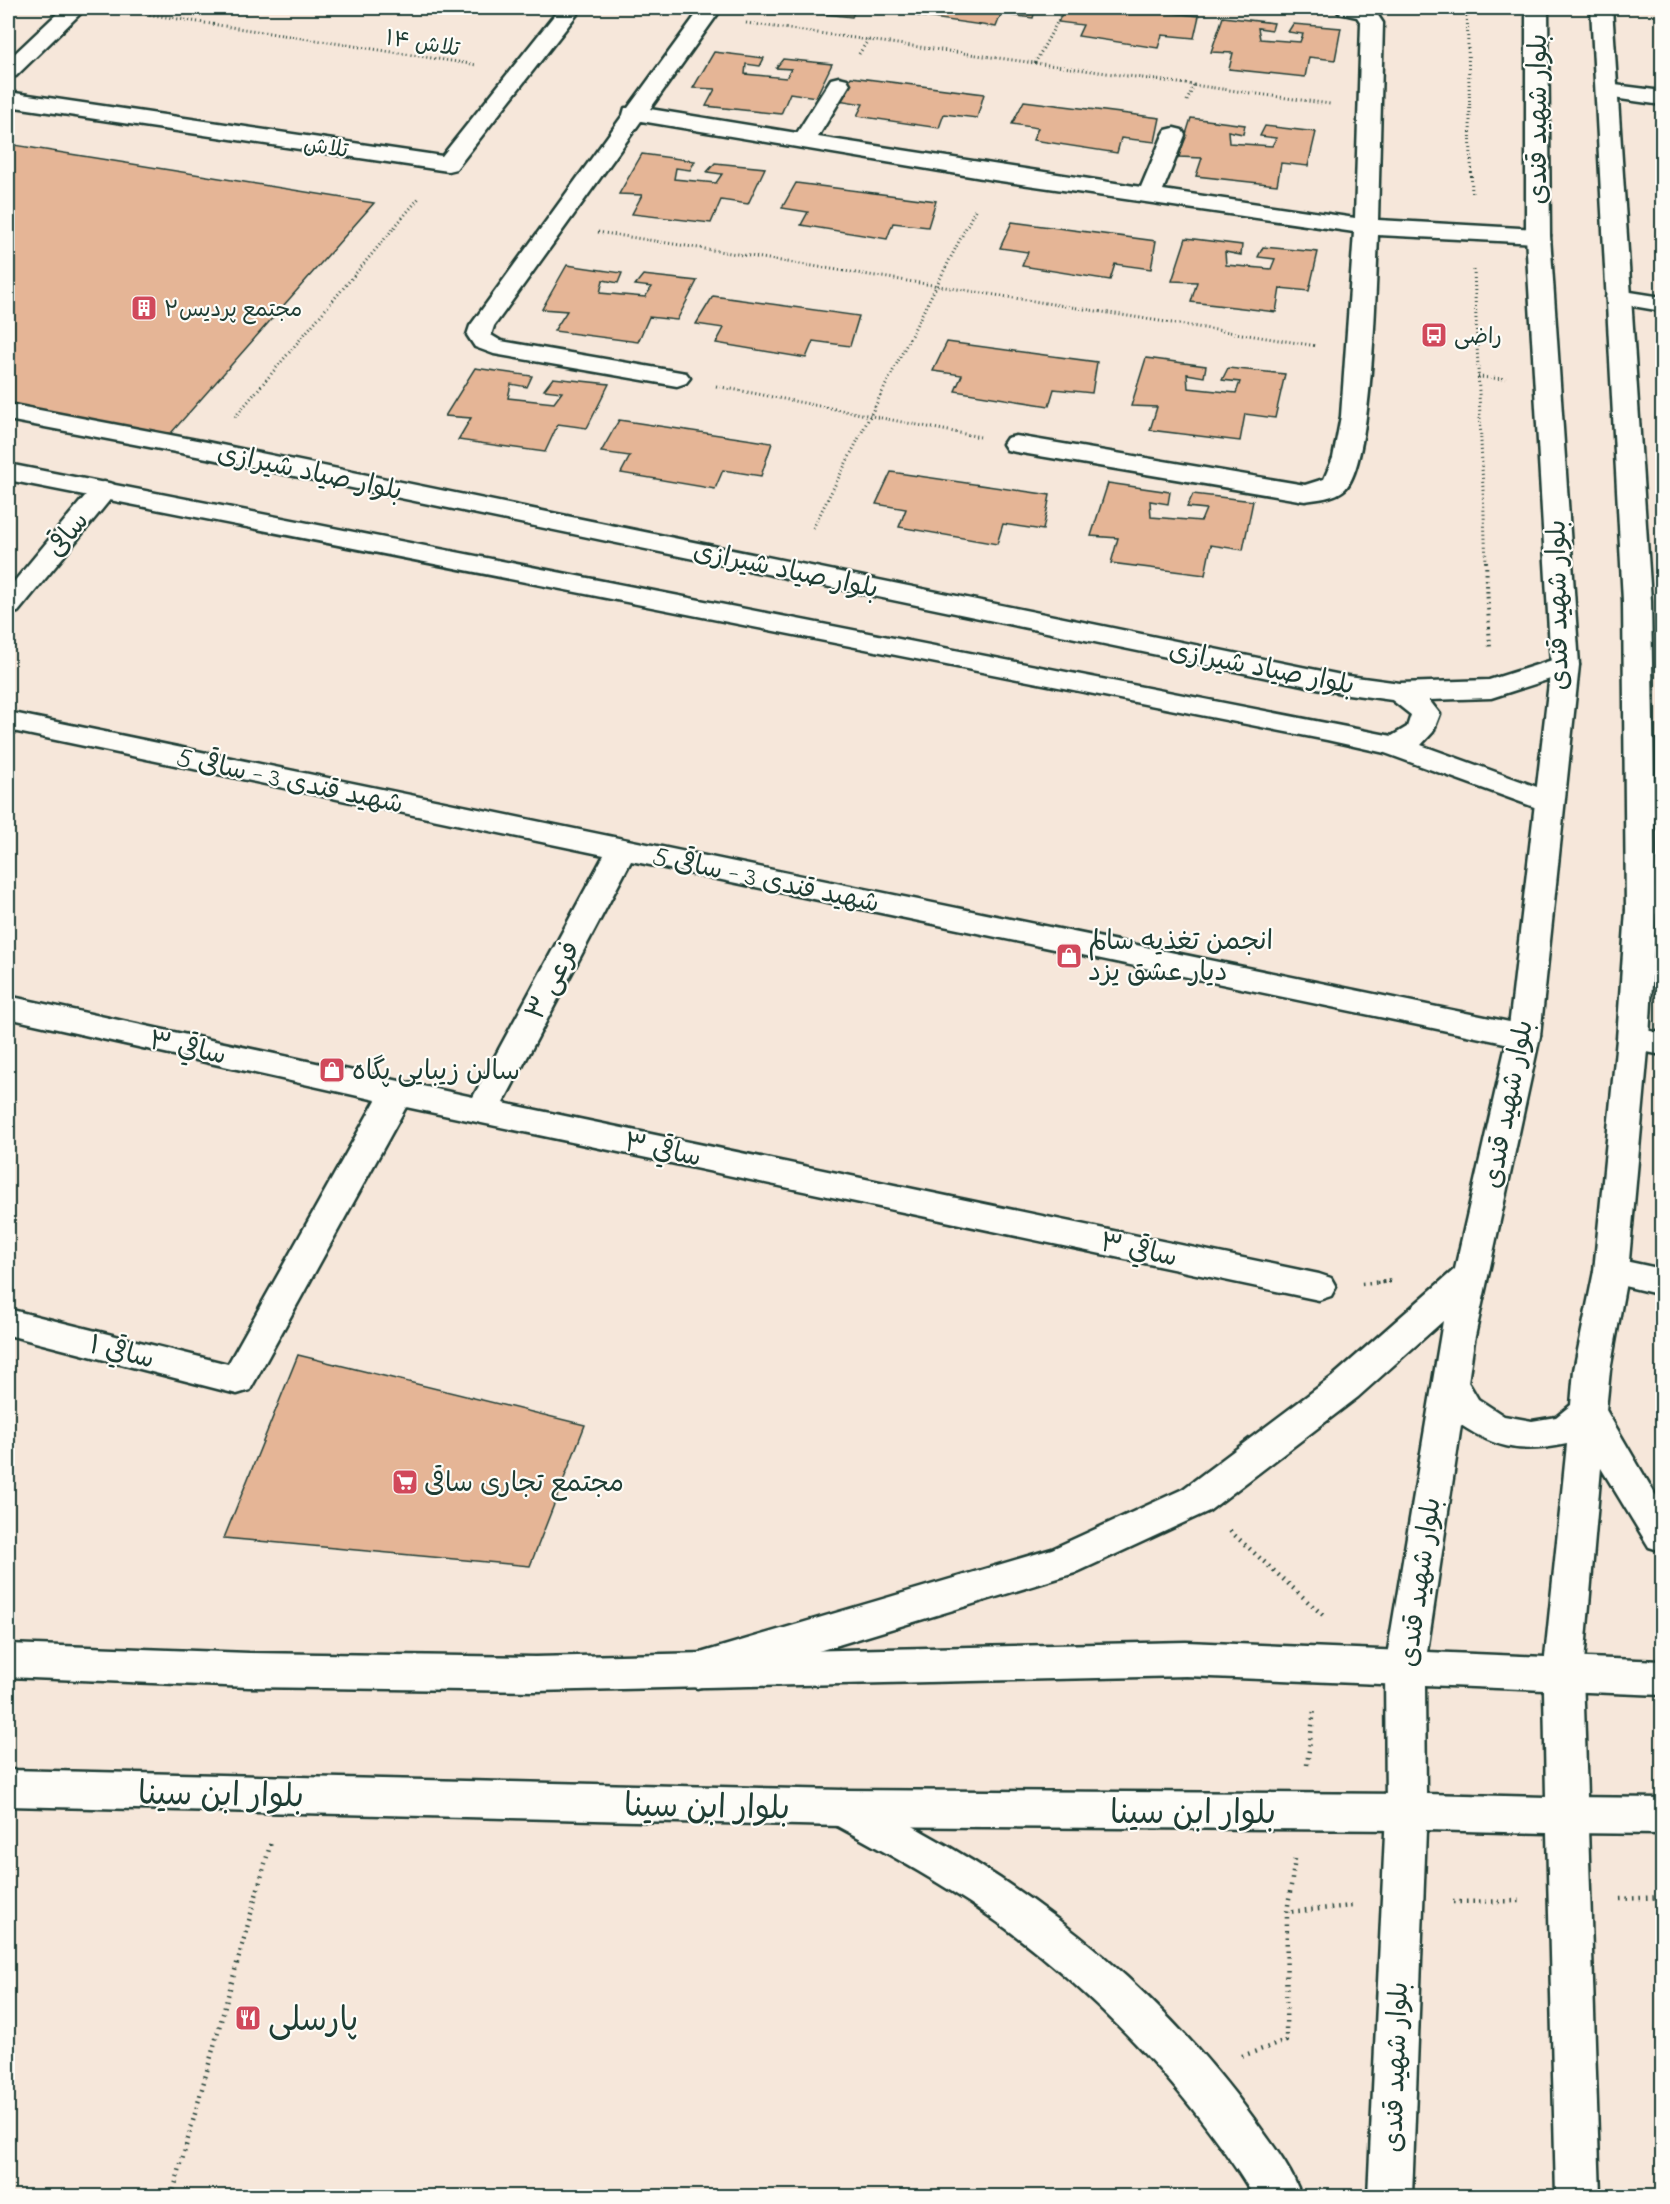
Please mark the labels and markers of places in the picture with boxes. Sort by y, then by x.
building icon: مجتمع پردیس۲ [129,293,159,323]
place label: مجتمع پردیس۲ [164,295,302,327]
bus stop icon: راضی [1419,320,1449,350]
place label: راضی [1454,322,1502,354]
place label: انجمن تغذیه سالم دیار عشق یزد [1088,923,1273,993]
shop icon: انجمن تغذیه سالم دیار عشق یزد [1054,941,1084,971]
place label: سالن زیبایی پگاه [352,1053,520,1092]
shop icon: سالن زیبایی پگاه [317,1055,347,1085]
place label: مجتمع تجاری ساقی [424,1465,624,1504]
supermarket icon: مجتمع تجاری ساقی [390,1467,420,1497]
place label: پارسلی [268,1998,358,2046]
restaurant icon: پارسلی [233,2003,263,2033]

